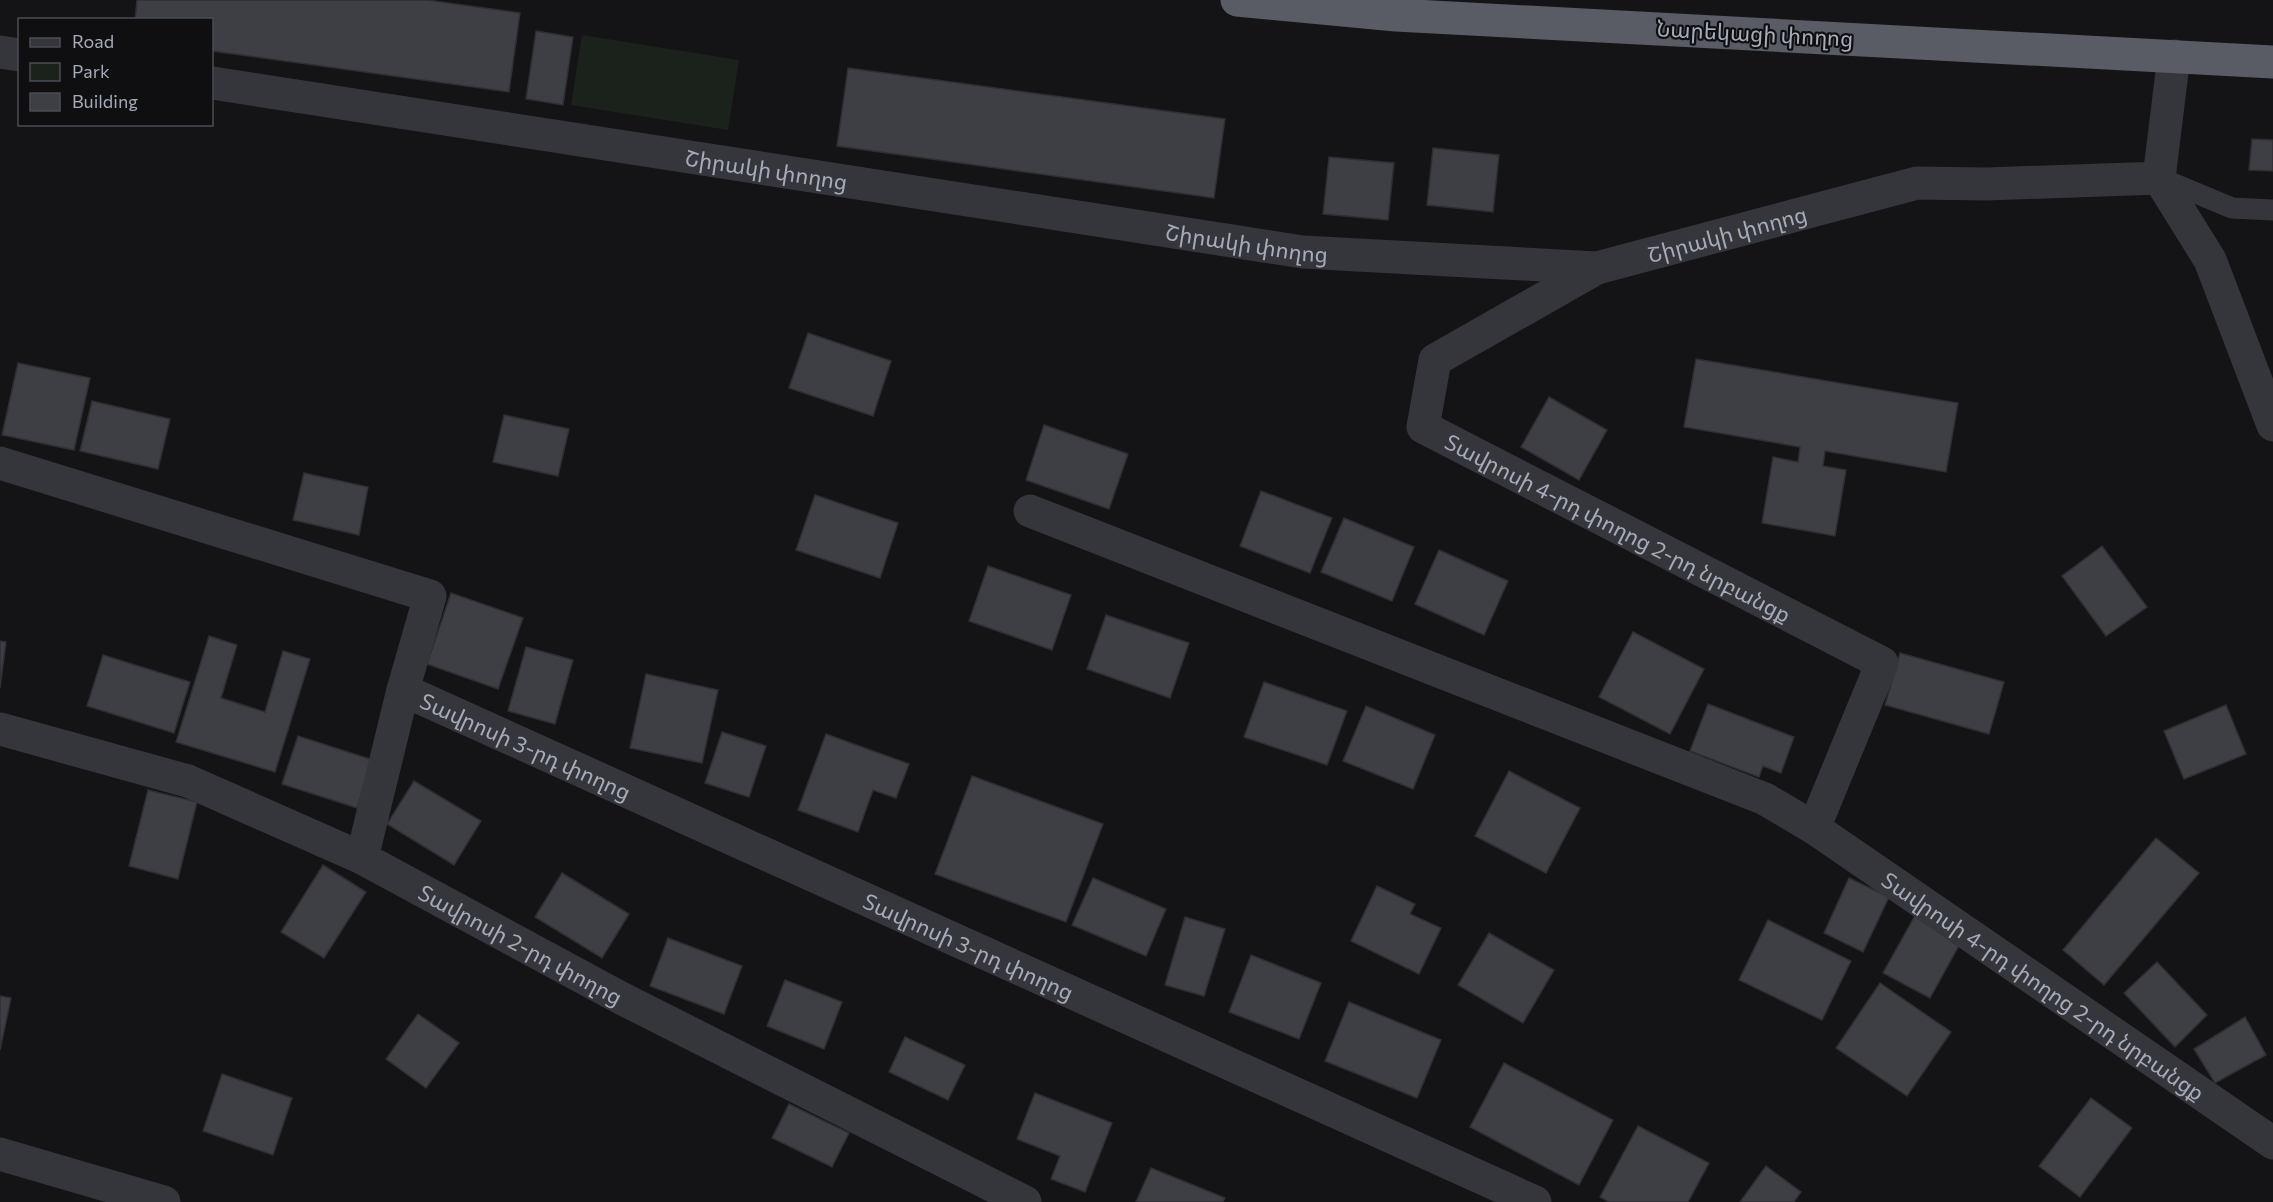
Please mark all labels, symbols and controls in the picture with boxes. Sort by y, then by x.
street label: Նարեկացի փողոց [1656,14,1854,52]
legend [18,18,213,126]
text: Road [72,30,114,52]
text: Park [72,60,110,82]
text: Building [72,90,138,112]
street label: Շիրակի փողոց [683,143,849,195]
street label: Շիրակի փողոց [1644,199,1810,268]
street label: Շիրակի փողոց [1164,217,1329,267]
street label: Տավրոսի 4-րդ փողոց 2-րդ նրբանցք [1441,427,1796,628]
street label: Տավրոսի 3-րդ փողոց [417,686,635,805]
street label: Տավրոսի 4-րդ փողոց 2-րդ նրբանցք [1877,866,2210,1106]
street label: Տավրոսի 2-րդ փողոց [414,878,628,1010]
street label: Տավրոսի 3-րդ փողոց [859,887,1078,1005]

